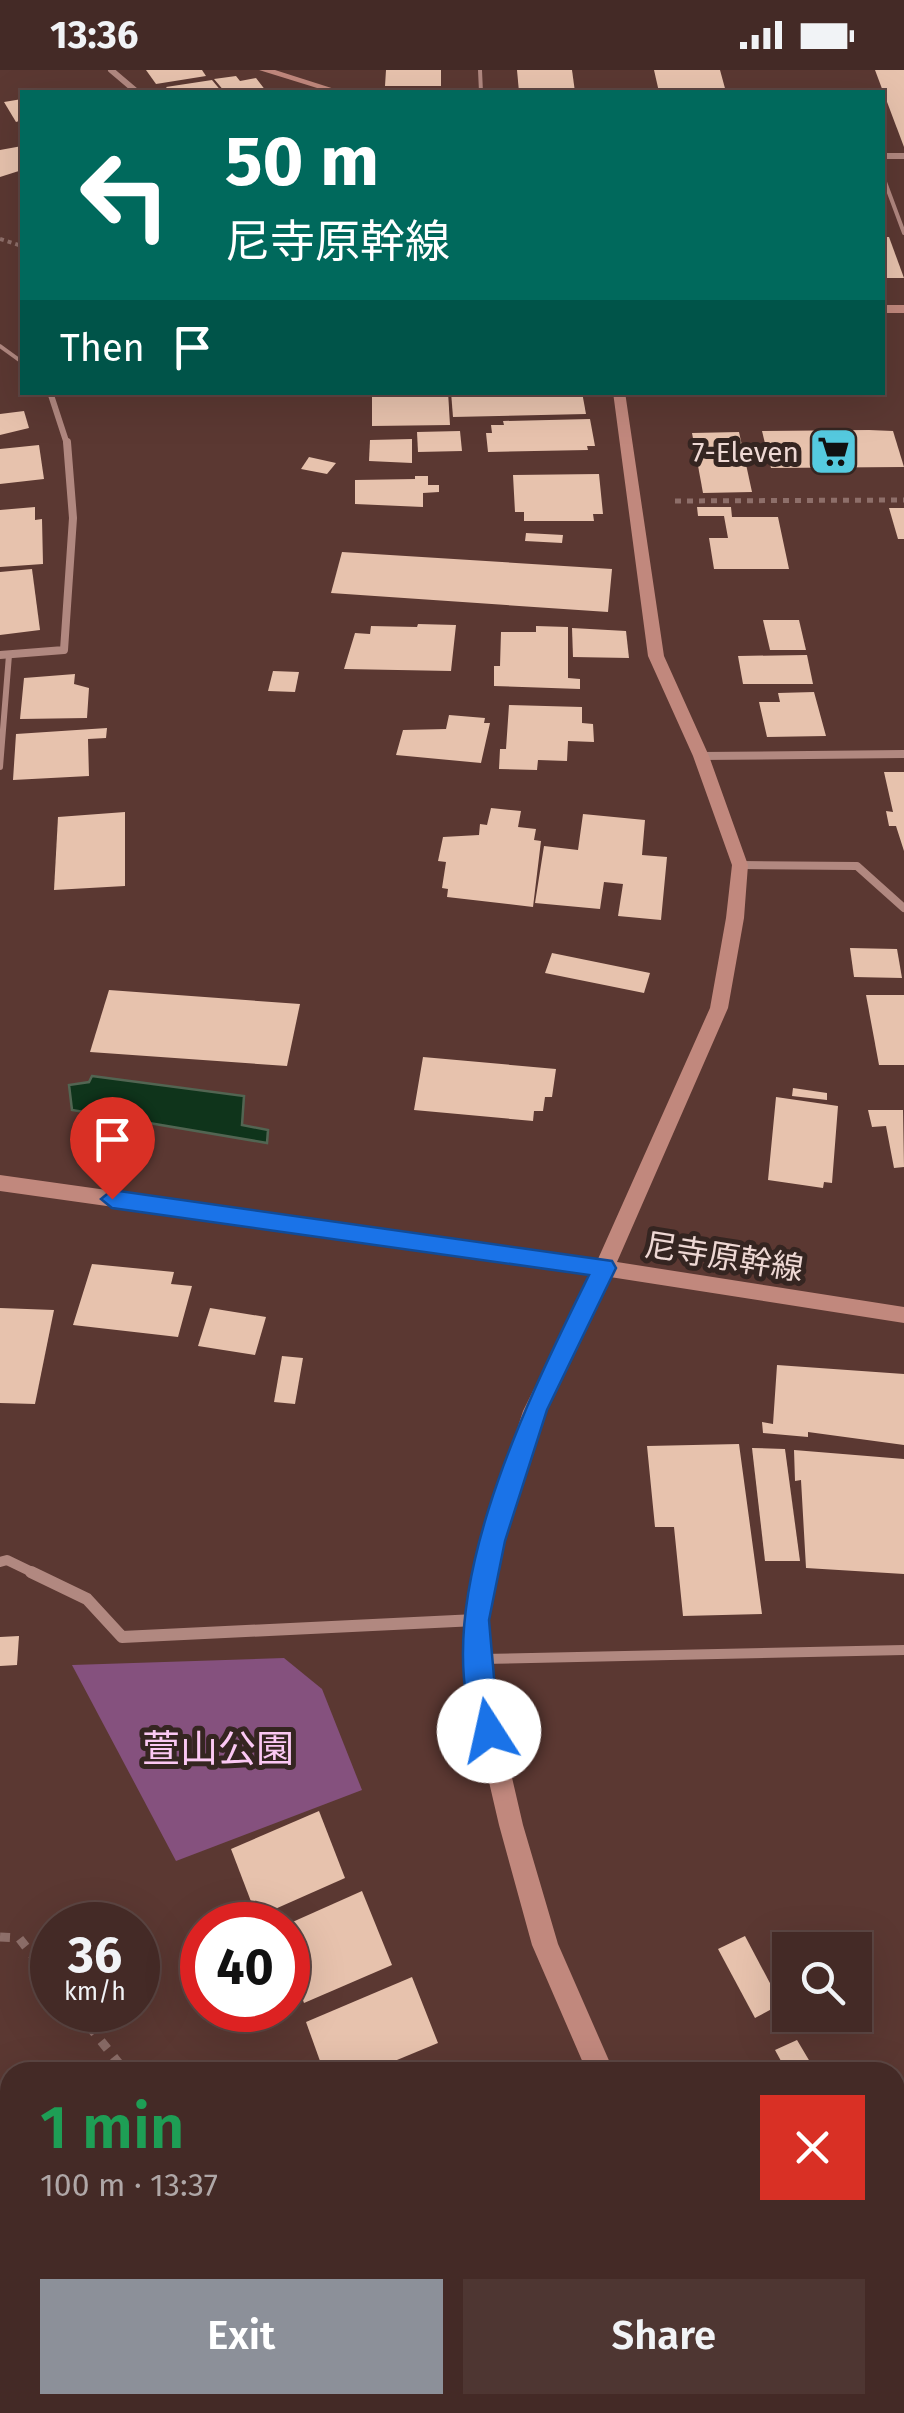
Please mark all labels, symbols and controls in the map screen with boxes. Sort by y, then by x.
text: 13:36 [50,12,138,58]
text: 50 m [225,120,379,204]
icon: left [60,130,190,260]
text: 尼寺原幹線 [225,215,450,269]
icon: arrive [165,320,220,375]
text: Then [60,325,145,371]
supermarket icon: 7-Eleven [808,426,860,478]
place label: 7-Eleven [692,436,799,469]
pin [70,1097,155,1200]
icon: arrive [85,1112,140,1167]
street label: 尼寺原幹線 [642,1226,806,1288]
position arrow [437,1679,541,1783]
park label: 萱山公園 [142,1726,294,1772]
speed limit sign: 40 [180,1902,310,2032]
text: 36 [68,1925,122,1985]
map controls [772,1932,872,2032]
button: search [772,1932,872,2032]
text: km/h [64,1977,126,2007]
text: 1 min [40,2092,185,2164]
button: close [760,2095,865,2200]
text: 100 m · 13:37 [40,2166,218,2204]
button: Exit [40,2279,443,2394]
button: Share [463,2279,865,2394]

